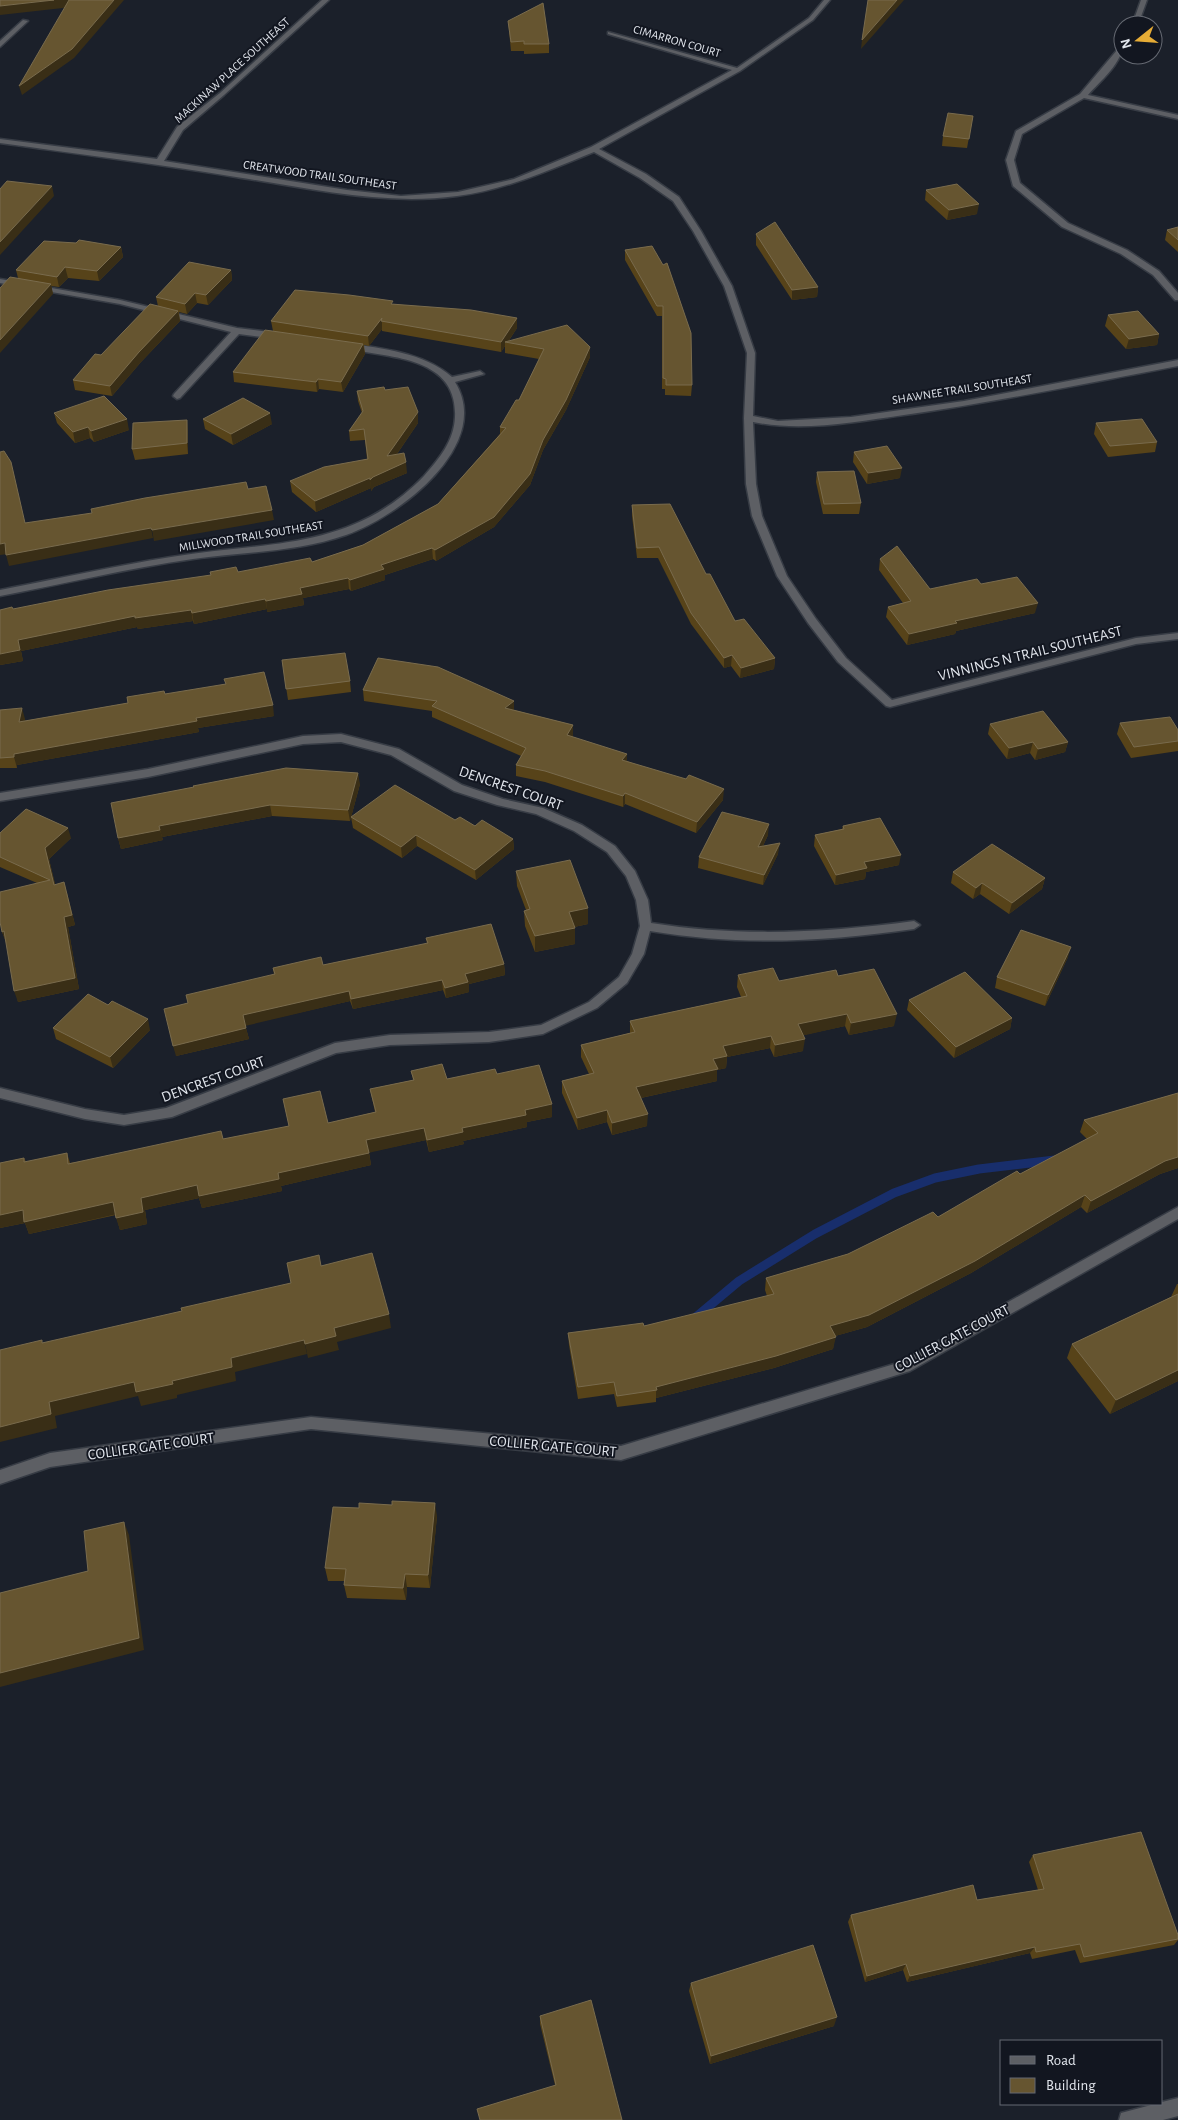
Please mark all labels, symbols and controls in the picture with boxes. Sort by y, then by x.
street label: MACKINAW PLACE SOUTHEAST [172,15,292,125]
north arrow [1113,15,1163,65]
street label: CIMARRON COURT [632,23,722,59]
text: N [1118,37,1135,50]
street label: CREATWOOD TRAIL SOUTHEAST [242,158,398,192]
street label: SHAWNEE TRAIL SOUTHEAST [891,372,1033,406]
street label: MILLWOOD TRAIL SOUTHEAST [178,519,324,553]
street label: VINNINGS N TRAIL SOUTHEAST [937,623,1124,684]
street label: DENCREST COURT [457,764,565,813]
street label: DENCREST COURT [160,1054,267,1105]
street label: COLLIER GATE COURT [892,1302,1013,1375]
street label: COLLIER GATE COURT [87,1430,216,1463]
street label: COLLIER GATE COURT [489,1433,618,1460]
legend [1000,2040,1163,2105]
text: Road [1046,2053,1076,2068]
text: Building [1046,2078,1096,2093]

